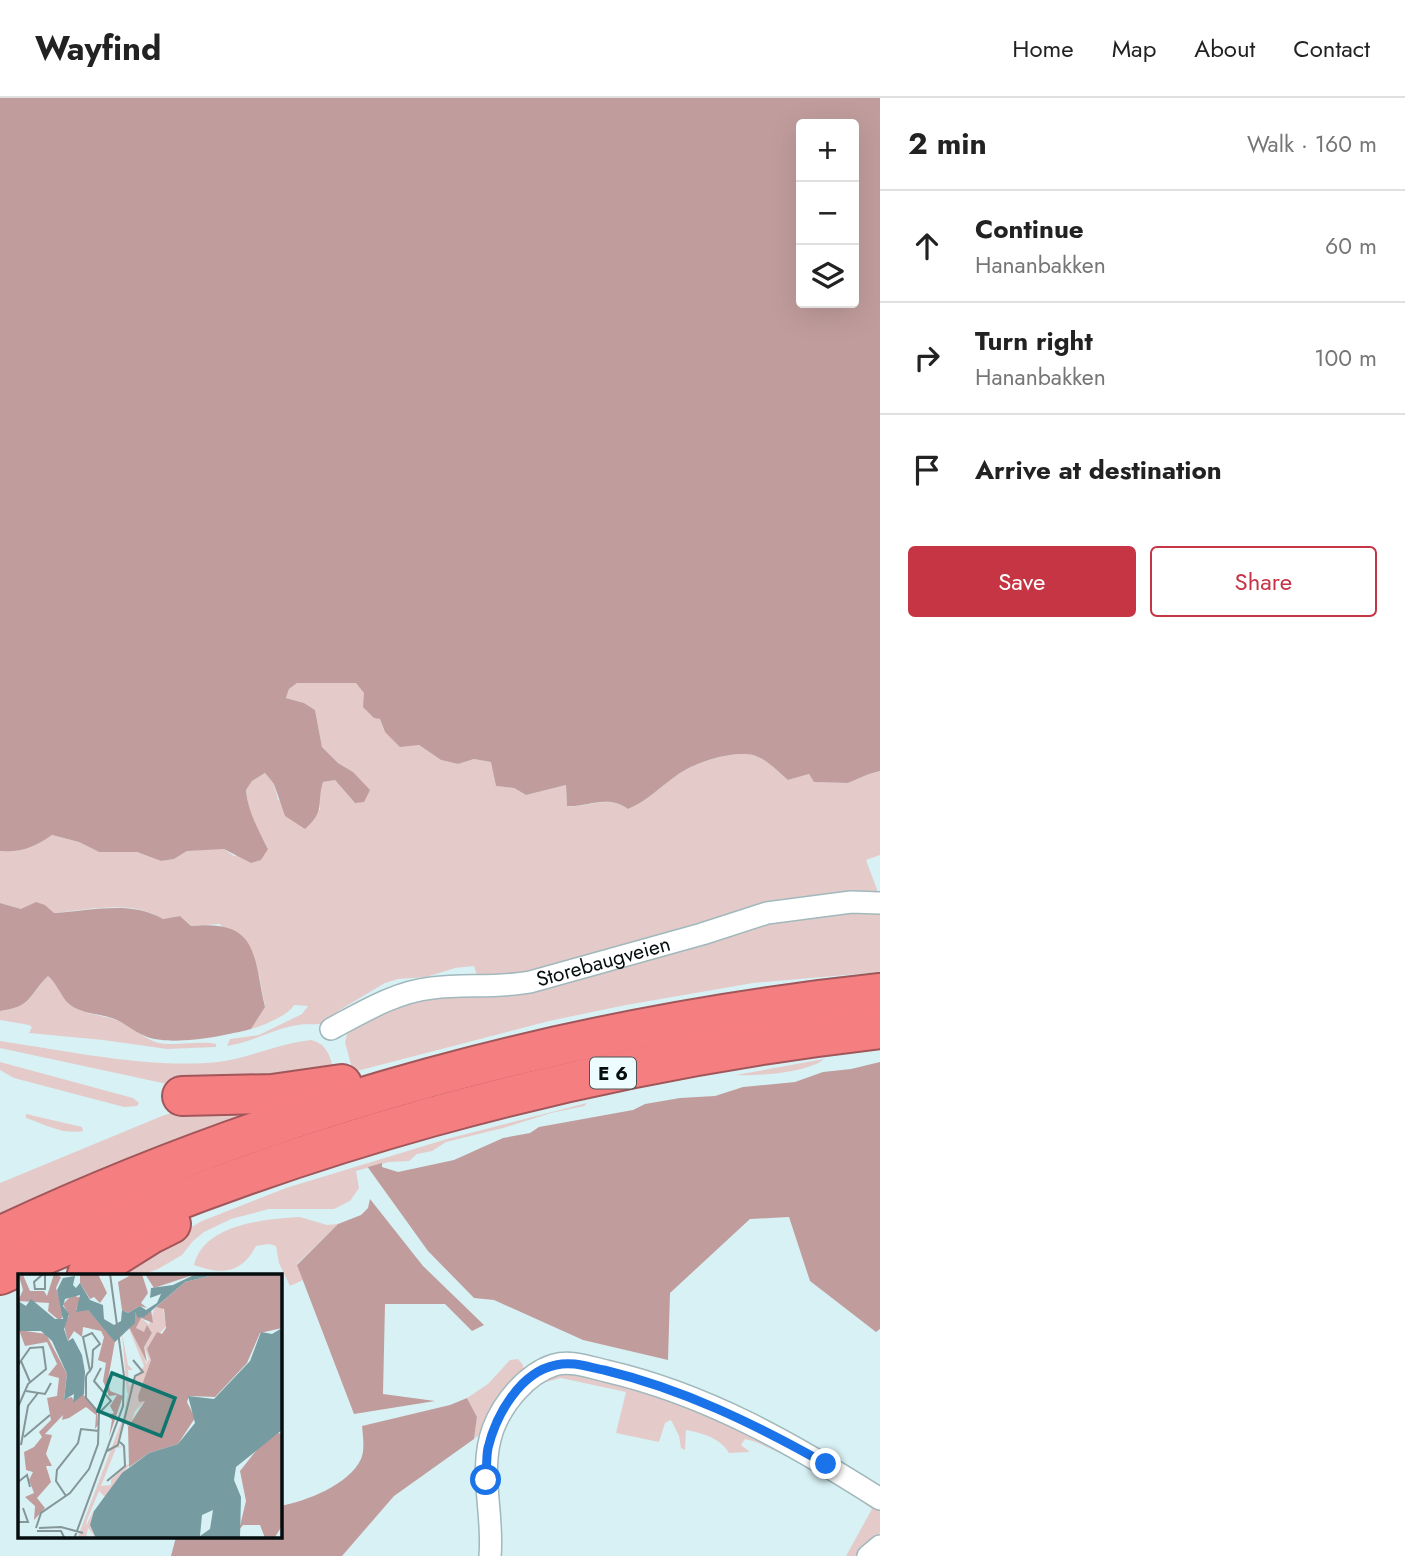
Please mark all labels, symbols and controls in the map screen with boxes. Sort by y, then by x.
text: Wayfind [35,25,161,72]
text: Home [1012,31,1074,66]
text: Map [1112,31,1156,66]
text: About [1194,31,1255,66]
text: Contact [1293,31,1370,66]
map controls [796,119,859,308]
button: + [796,119,859,182]
text: 2 min [908,122,987,165]
text: Walk · 160 m [1247,127,1377,161]
button: − [796,182,859,245]
text: Continue [975,210,1084,248]
icon: ahead [908,227,946,265]
text: 60 m [1325,229,1377,263]
button: layers [796,245,859,308]
text: Hananbakken [975,248,1106,282]
text: Turn right [975,322,1093,360]
icon: right [908,339,946,377]
text: 100 m [1314,341,1377,375]
text: Hananbakken [975,360,1106,394]
icon: arrive [908,451,946,489]
text: Arrive at destination [975,451,1222,489]
button: Save [908,546,1136,617]
button: Share [1150,546,1377,617]
street label: Storebaugveien [533,929,674,995]
road number: E 6 [590,1057,636,1088]
inset map [18,1274,282,1538]
route end [810,1448,841,1479]
route start [470,1464,501,1495]

